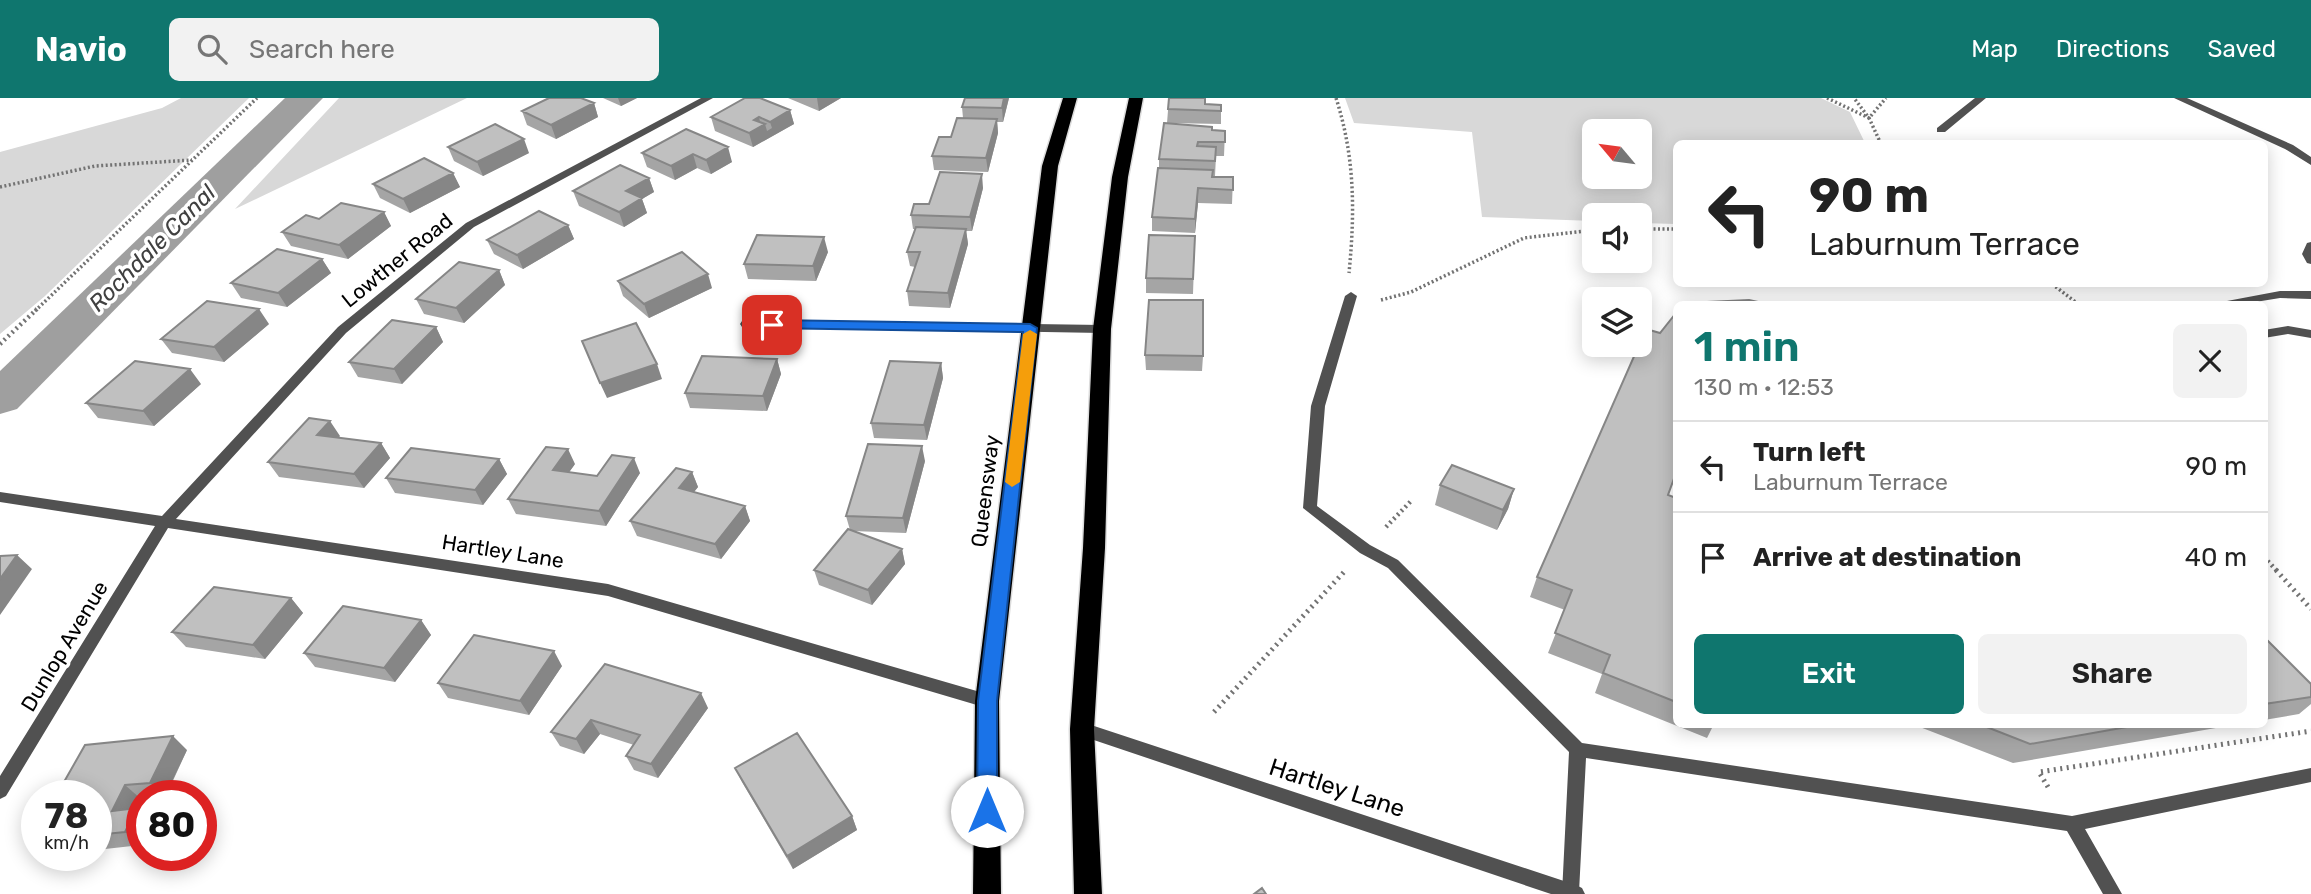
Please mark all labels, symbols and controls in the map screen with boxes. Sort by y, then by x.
search box [169,18,659,81]
text: Navio [35,30,127,69]
icon: search [193,30,231,68]
text: Search here [249,34,395,65]
text: Map [1971,35,2018,63]
text: Directions [2056,35,2169,63]
text: Saved [2207,35,2276,63]
north arrow [1582,119,1652,189]
map controls [1582,119,1652,357]
text: 90 m [1809,166,1929,224]
icon: left [1694,168,1785,259]
water label: Rochdale Canal [83,178,222,317]
button: sound [1582,203,1652,273]
street label: Lowther Road [337,208,457,312]
text: Laburnum Terrace [1809,225,2080,263]
button: layers [1582,287,1652,357]
pin [742,295,802,355]
icon: arrive [753,306,791,344]
text: 1 min [1694,322,1800,372]
button: close [2173,324,2247,398]
text: 130 m · 12:53 [1694,373,1834,401]
street label: Queensway [966,433,1004,549]
text: Turn left [1753,437,1865,468]
icon: left [1694,448,1732,486]
text: 90 m [2186,451,2247,482]
text: Laburnum Terrace [1753,468,1948,496]
street label: Hartley Lane [440,529,566,573]
icon: arrive [1694,539,1732,577]
text: Arrive at destination [1753,542,2021,573]
text: 40 m [2185,542,2247,573]
street label: Dunlop Avenue [15,576,113,716]
button: Exit [1694,634,1964,714]
button: Share [1978,634,2247,714]
street label: Hartley Lane [1266,753,1408,823]
position arrow [950,774,1024,848]
speed limit sign: 80 [126,780,217,871]
text: 78 [45,795,88,837]
text: km/h [44,832,89,854]

